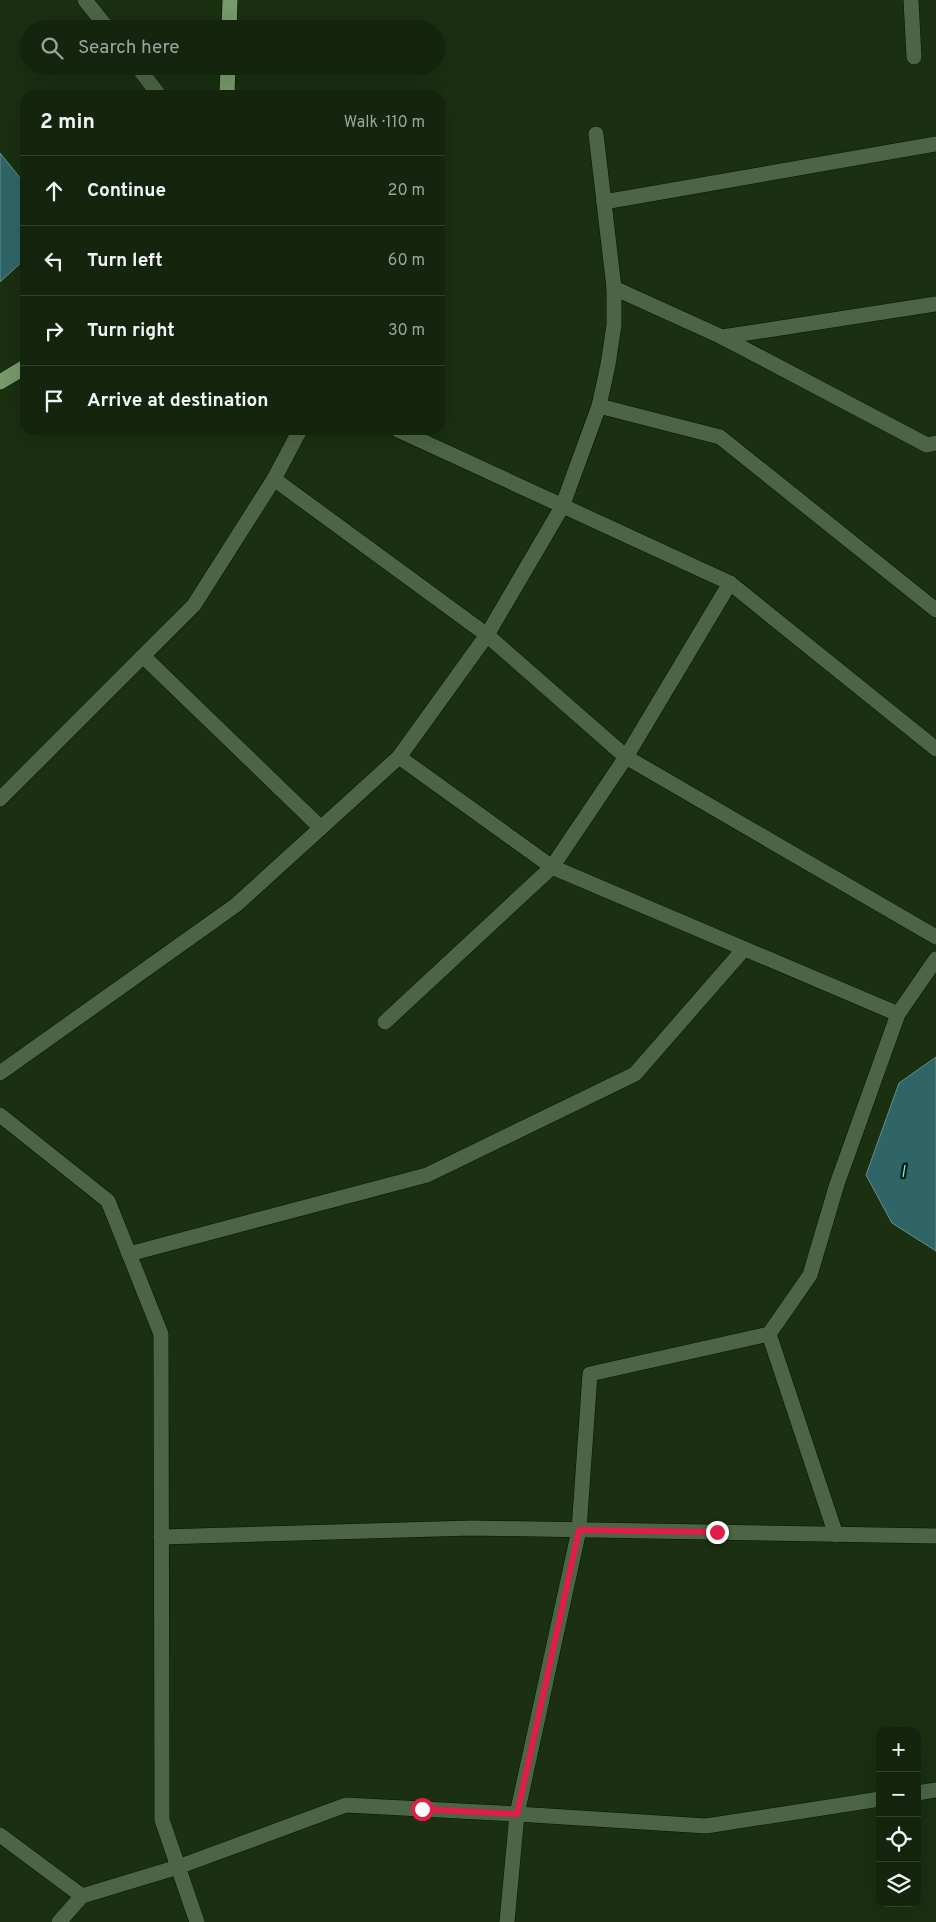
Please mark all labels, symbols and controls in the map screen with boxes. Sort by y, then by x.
search box [20,20,445,75]
icon: search [38,34,66,62]
text: Search here [78,36,180,60]
text: 2 min [40,109,95,136]
text: Walk · 110 m [344,113,425,133]
icon: ahead [40,177,68,205]
text: Continue [87,179,166,203]
text: 20 m [388,181,425,201]
icon: left [40,247,68,275]
text: Turn left [87,249,163,273]
text: 60 m [388,251,425,271]
icon: right [40,317,68,345]
text: Turn right [87,319,175,343]
text: 30 m [388,321,425,341]
icon: arrive [40,387,68,415]
text: Arrive at destination [87,389,268,413]
water label: l [901,1163,906,1183]
route end [706,1521,729,1544]
map controls [876,1727,921,1907]
button: + [876,1727,921,1772]
button: − [876,1772,921,1817]
route start [411,1798,434,1821]
button: locate [876,1817,921,1862]
button: layers [876,1862,921,1907]

